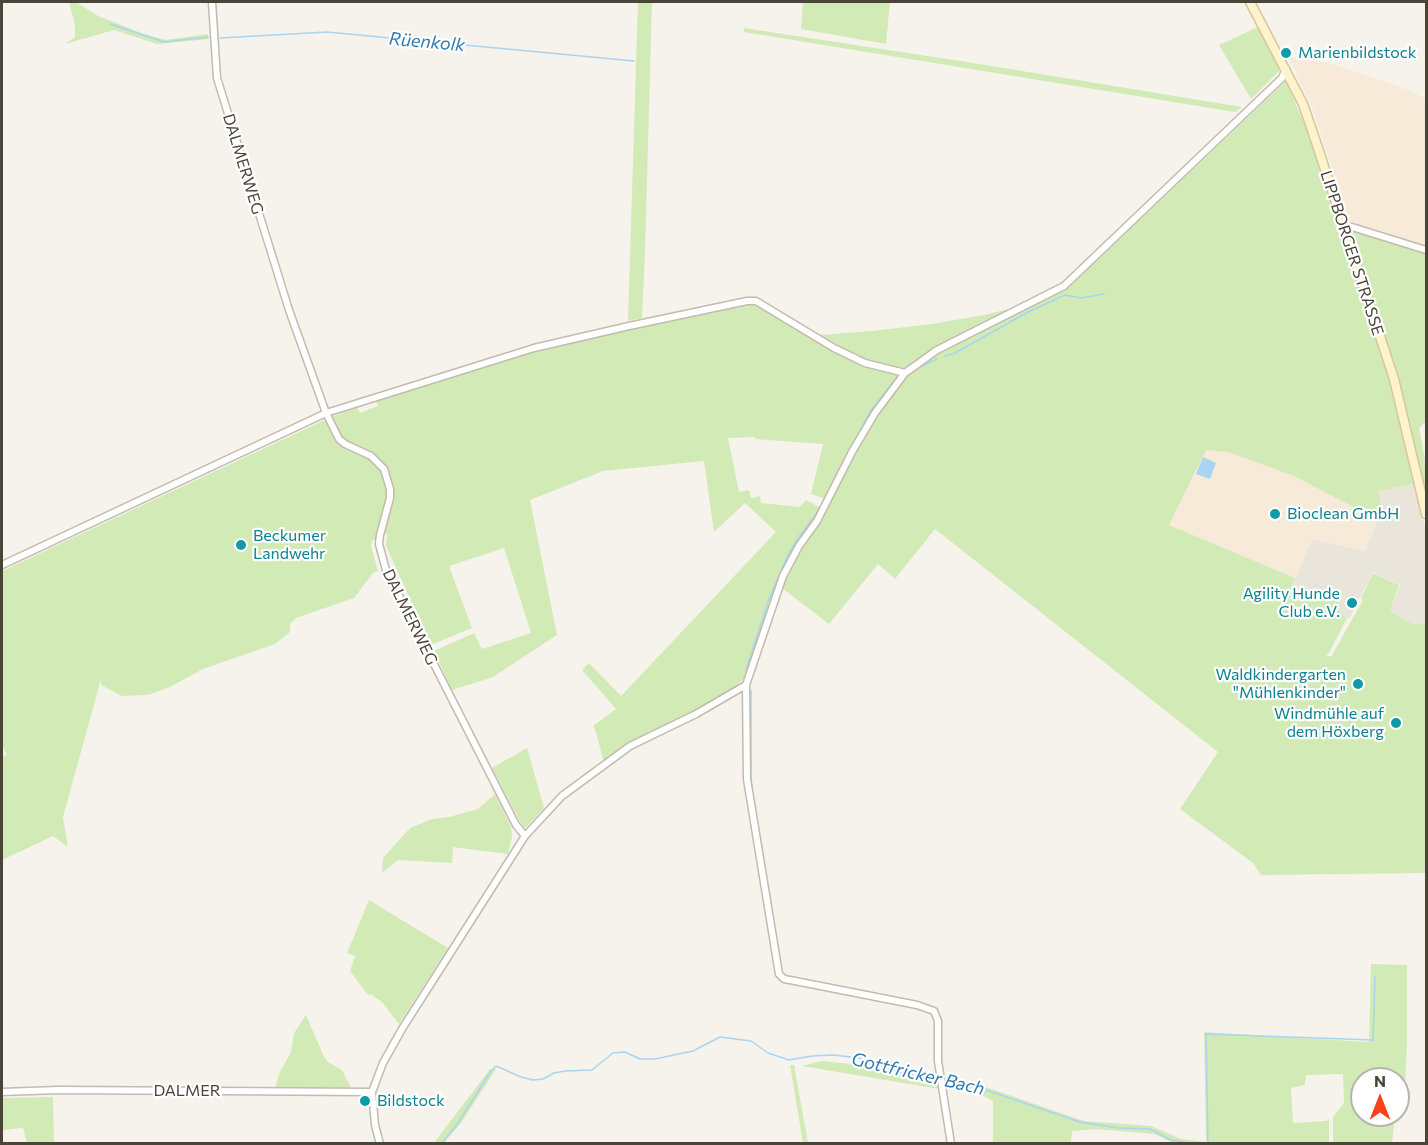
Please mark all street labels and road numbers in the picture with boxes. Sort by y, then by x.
street label: DALMERWEG [219,111,267,217]
street label: LIPPBORGER STRASSE [1316,168,1388,338]
street label: DALMERWEG [379,566,441,668]
street label: DALMER [153,1081,221,1101]

